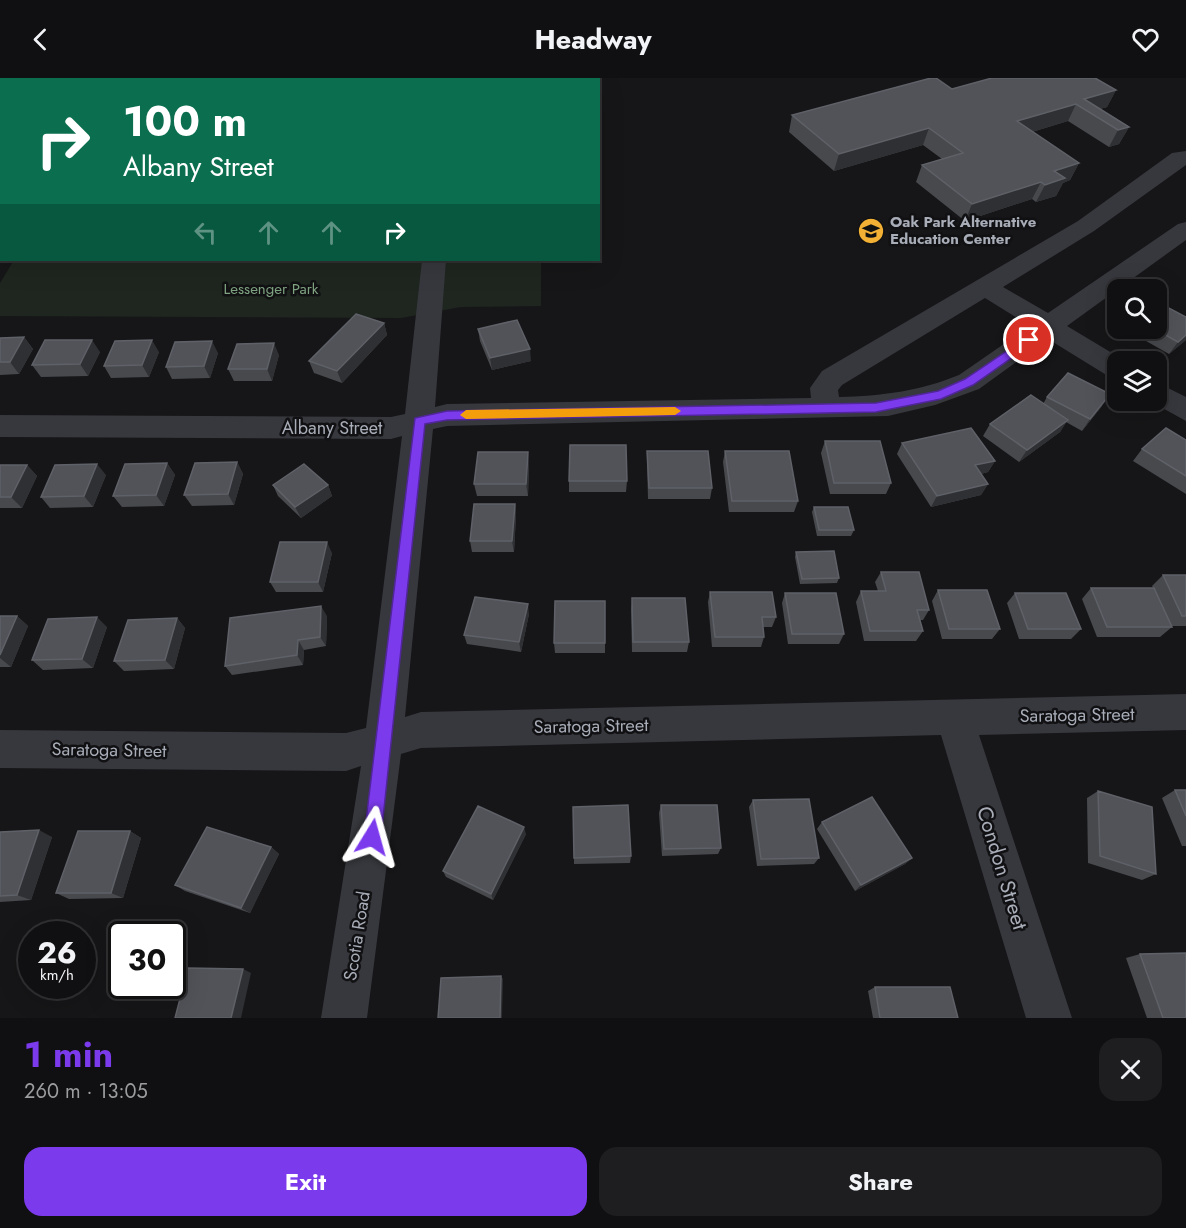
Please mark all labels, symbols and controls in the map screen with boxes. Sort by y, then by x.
text: Headway [535,20,651,59]
icon: back [24,23,57,56]
icon: heart [1129,23,1162,56]
text: 100 m [123,91,247,152]
icon: right [24,102,102,180]
text: Albany Street [123,147,274,186]
place label: Oak Park Alternative Education Center [890,211,1037,250]
icon: left [189,216,222,249]
icon: ahead [252,216,285,249]
icon: ahead [315,216,348,249]
icon: right [378,216,411,249]
school or university icon: Oak Park Alternative Education Center [856,216,886,246]
park label: Lessenger Park [224,278,319,300]
map controls [1107,279,1167,411]
button: search [1107,279,1167,339]
pin [1003,314,1054,365]
icon: arrive [1012,323,1045,356]
button: layers [1107,351,1167,411]
street label: Albany Street [282,415,383,441]
street label: Saratoga Street [1019,701,1135,729]
street label: Saratoga Street [533,712,649,740]
street label: Saratoga Street [51,736,167,764]
street label: Condon Street [969,803,1035,933]
position arrow [340,805,404,869]
street label: Scotia Road [337,889,377,983]
speed limit sign: 30 [108,921,186,999]
text: 26 [37,931,77,974]
text: km/h [40,964,74,986]
text: 1 min [24,1028,113,1080]
button: close [1099,1038,1162,1101]
text: 260 m · 13:05 [24,1077,148,1106]
button: Exit [24,1147,587,1216]
button: Share [599,1147,1162,1216]

